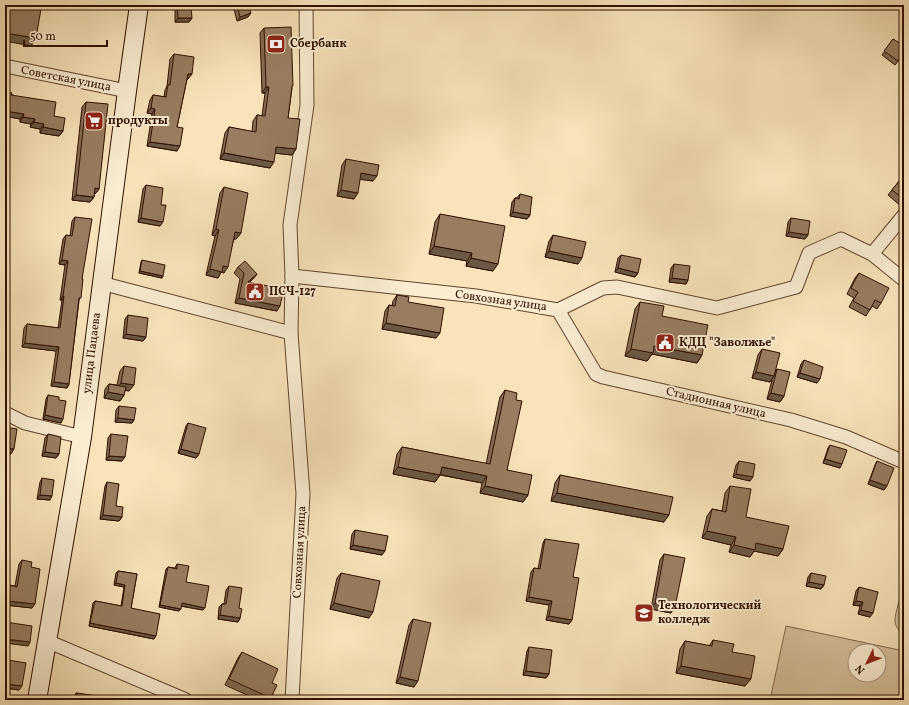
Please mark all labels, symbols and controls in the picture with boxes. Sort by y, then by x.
scale bar [24,22,107,48]
text: 50 m [30,29,56,45]
bank icon: Сбербанк [265,33,287,55]
place label: Сбербанк [290,36,347,52]
street label: Советская улица [20,62,112,96]
supermarket icon: продукты [83,110,105,132]
place label: продукты [108,113,168,129]
public building icon: ПСЧ-127 [244,281,266,303]
place label: ПСЧ-127 [269,284,316,300]
street label: Совхозная улица [454,287,548,315]
street label: улица Пацаева [79,311,105,395]
public building icon: КДЦ "Заволжье" [654,332,676,354]
place label: КДЦ "Заволжье" [679,335,775,351]
street label: Стадионная улица [664,384,768,422]
street label: Совхозная улица [290,505,310,599]
place label: Технологический колледж [658,598,761,628]
school or university icon: Технологический колледж [633,602,655,624]
north arrow [847,643,887,683]
text: N [853,661,869,677]

